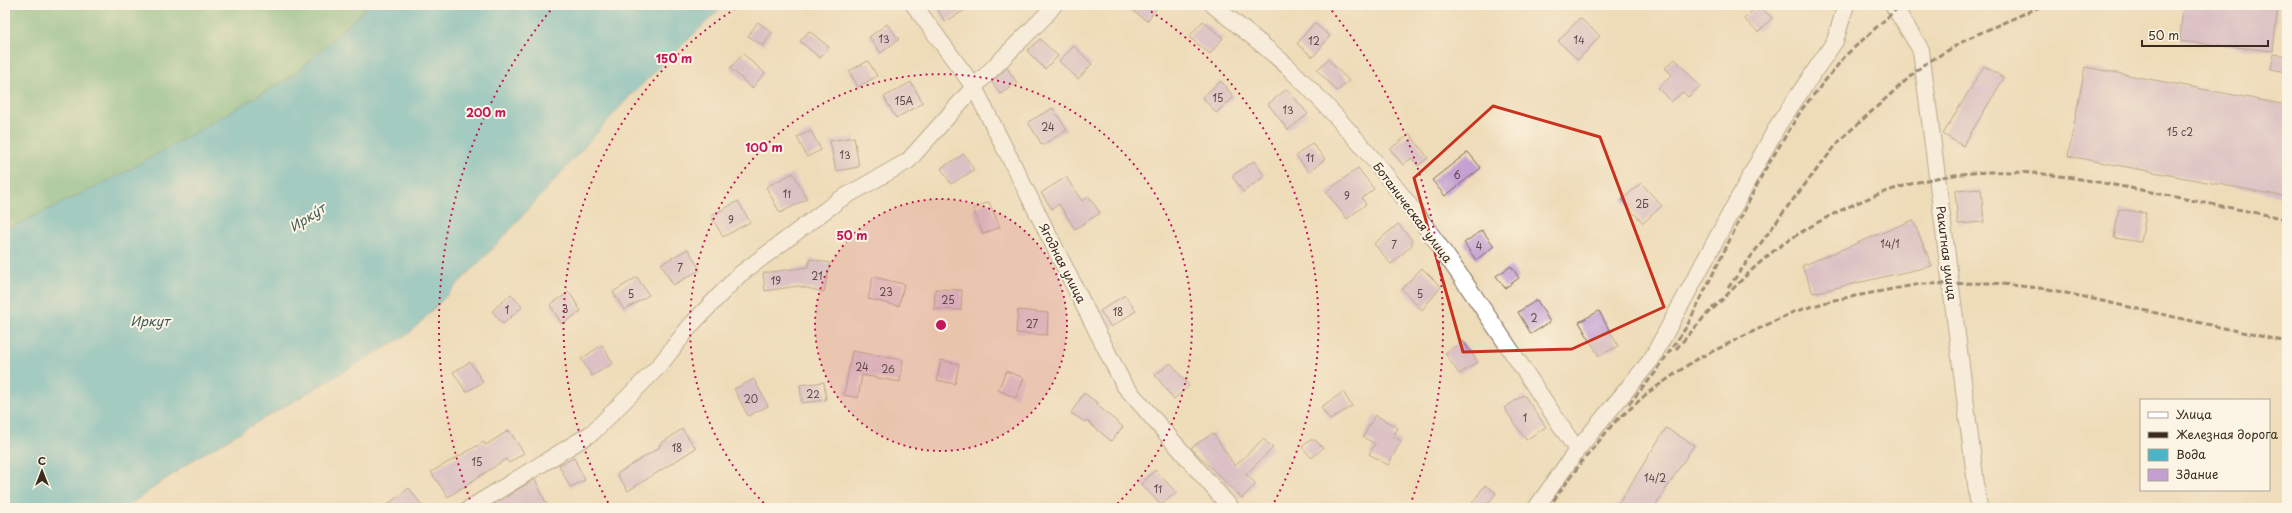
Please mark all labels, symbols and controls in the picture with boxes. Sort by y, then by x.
scale bar [2142,22,2268,48]
text: 50 m [2148,26,2179,44]
house number: 13 [878,31,890,46]
house number: 14 [1573,32,1585,47]
house number: 12 [1308,33,1320,48]
text: 150 m [656,49,692,67]
house number: 15 [1213,90,1223,105]
house number: 15А [895,93,914,108]
house number: 13 [1282,102,1294,117]
text: 200 m [466,103,506,121]
house number: 24 [1041,119,1055,134]
house number: 15 с2 [2167,124,2193,139]
text: 100 m [745,138,783,156]
house number: 13 [839,147,851,162]
house number: 11 [1306,150,1314,165]
street label: Ботаническая улица [1369,158,1457,266]
house number: 6 [1453,167,1461,182]
house number: 11 [783,186,791,201]
house number: 9 [1344,188,1350,203]
house number: 2Б [1635,196,1649,211]
water label: Ирку́т [285,197,331,236]
street label: Ракитная улица [1932,205,1962,302]
house number: 9 [728,212,734,227]
street label: Ягодная улица [1035,220,1091,307]
text: 50 m [836,226,868,244]
house number: 14/1 [1880,236,1900,251]
house number: 7 [1391,237,1397,252]
house number: 4 [1476,238,1483,253]
house number: 7 [677,260,683,275]
house number: 21 [811,268,823,283]
house number: 19 [771,273,781,288]
house number: 23 [879,284,893,299]
house number: 5 [628,286,634,301]
house number: 5 [1417,286,1423,301]
house number: 25 [941,292,955,307]
house number: 3 [562,301,568,316]
house number: 1 [505,302,509,317]
house number: 18 [1113,304,1123,319]
house number: 2 [1530,310,1538,325]
water label: Иркут [130,311,172,330]
house number: 27 [1026,316,1039,331]
centre of rings [934,318,948,332]
house number: 24 [855,359,869,374]
house number: 26 [881,361,895,376]
house number: 22 [806,386,820,401]
house number: 20 [744,391,758,406]
legend [2140,399,2270,491]
text: Улица [2176,405,2212,423]
house number: 1 [1523,410,1527,425]
text: Железная дорога [2176,425,2279,443]
house number: 18 [672,440,682,455]
text: Вода [2176,445,2206,463]
north arrow [22,451,62,491]
text: С [38,452,46,469]
house number: 15 [472,454,482,469]
text: Здание [2176,465,2218,483]
house number: 14/2 [1644,470,1666,485]
house number: 11 [1154,481,1162,496]

